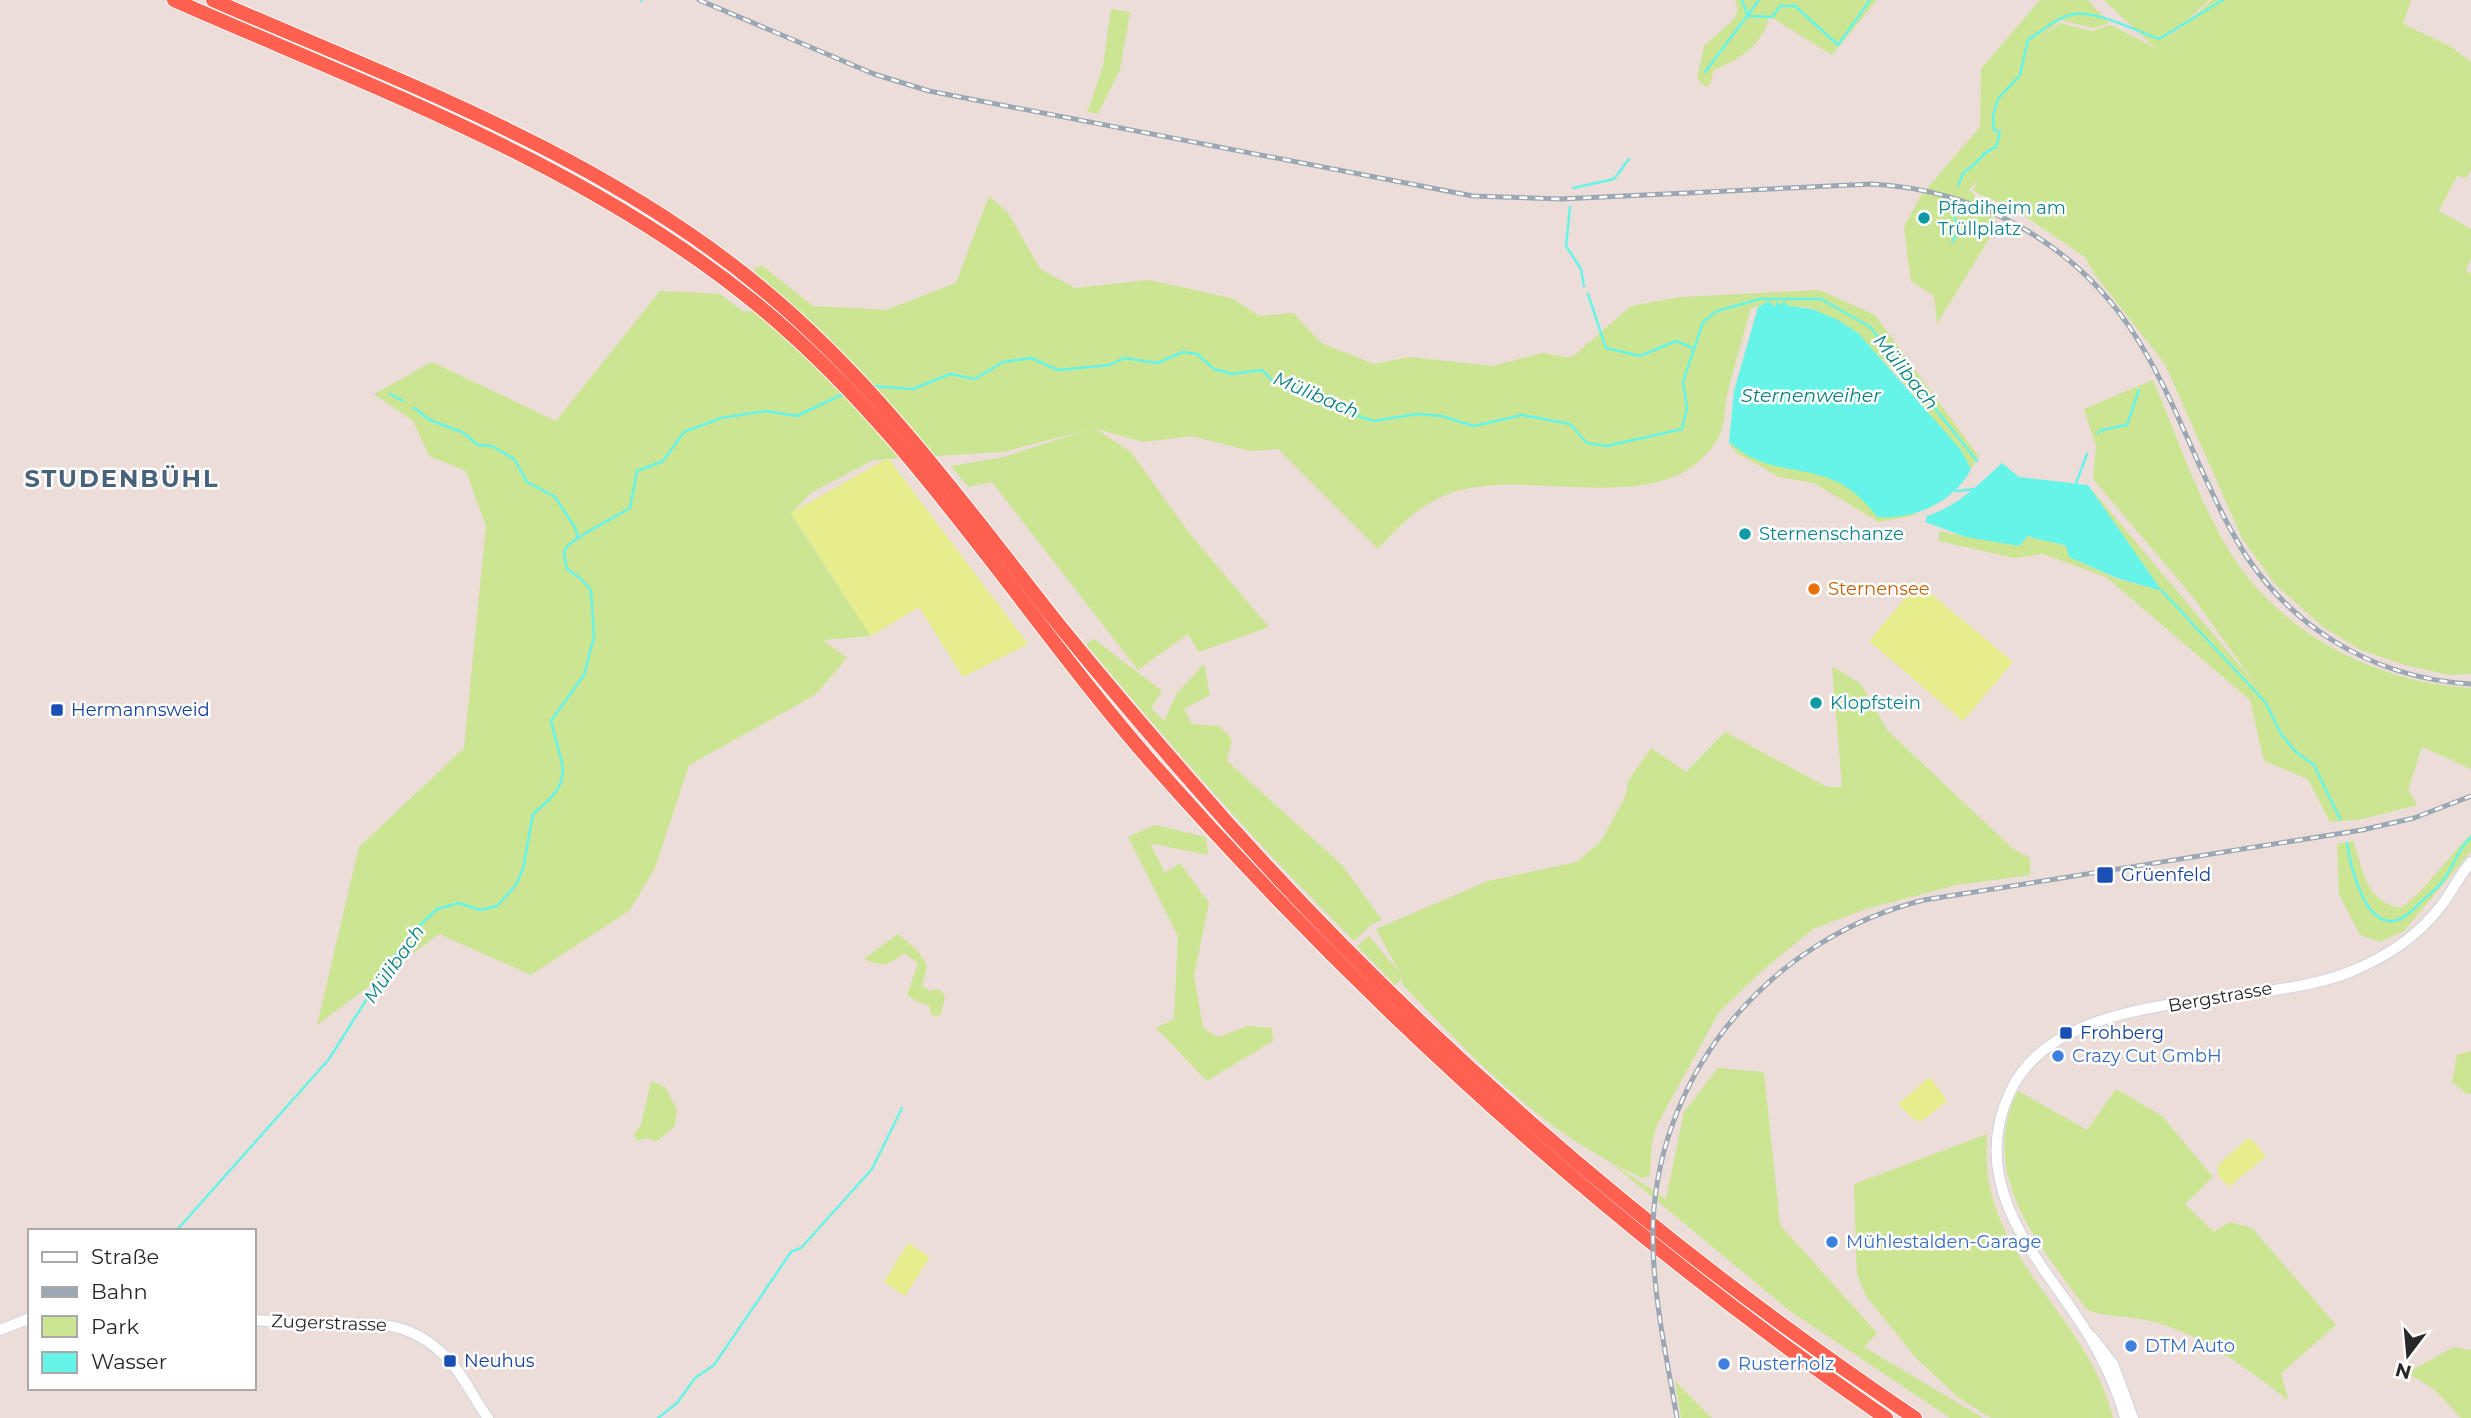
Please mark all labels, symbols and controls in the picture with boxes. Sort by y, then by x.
place label: Pfadiheim am Trüllplatz [1938,197,2066,240]
marker: Pfadiheim am Trüllplatz [1916,210,1932,226]
water label: Mülibach [1869,330,1943,414]
water label: Mülibach [1270,367,1362,423]
water label: Sternenweiher [1741,384,1881,407]
district label: STUDENBÜHL [25,464,219,493]
place label: Sternenschanze [1759,523,1904,545]
marker: Sternenschanze [1737,526,1753,542]
place label: Sternensee [1828,578,1930,600]
marker: Sternensee [1806,581,1822,597]
place label: Klopfstein [1830,692,1921,714]
marker: Klopfstein [1808,695,1824,711]
place label: Hermannsweid [71,699,210,721]
marker: Hermannsweid [49,702,65,718]
place label: Grüenfeld [2121,864,2211,886]
marker: Grüenfeld [2095,865,2115,885]
water label: Mülibach [359,920,429,1008]
street label: Bergstrasse [2166,977,2274,1017]
place label: Frohberg [2080,1022,2164,1044]
marker: Frohberg [2058,1025,2074,1041]
place label: Crazy Cut GmbH [2072,1045,2222,1067]
marker: Crazy Cut GmbH [2050,1048,2066,1064]
legend [28,1229,256,1390]
place label: Mühlestalden-Garage [1846,1231,2042,1253]
marker: Mühlestalden-Garage [1824,1234,1840,1250]
text: Straße [91,1244,159,1269]
text: Bahn [91,1279,148,1304]
street label: Zugerstrasse [271,1310,387,1336]
text: Park [91,1314,139,1339]
north arrow [2373,1320,2443,1390]
place label: DTM Auto [2145,1335,2235,1357]
marker: DTM Auto [2123,1338,2139,1354]
text: Wasser [91,1349,167,1374]
place label: Neuhus [464,1350,535,1372]
marker: Neuhus [442,1353,458,1369]
place label: Rusterholz [1738,1353,1834,1375]
marker: Rusterholz [1716,1356,1732,1372]
text: N [2393,1358,2414,1384]

